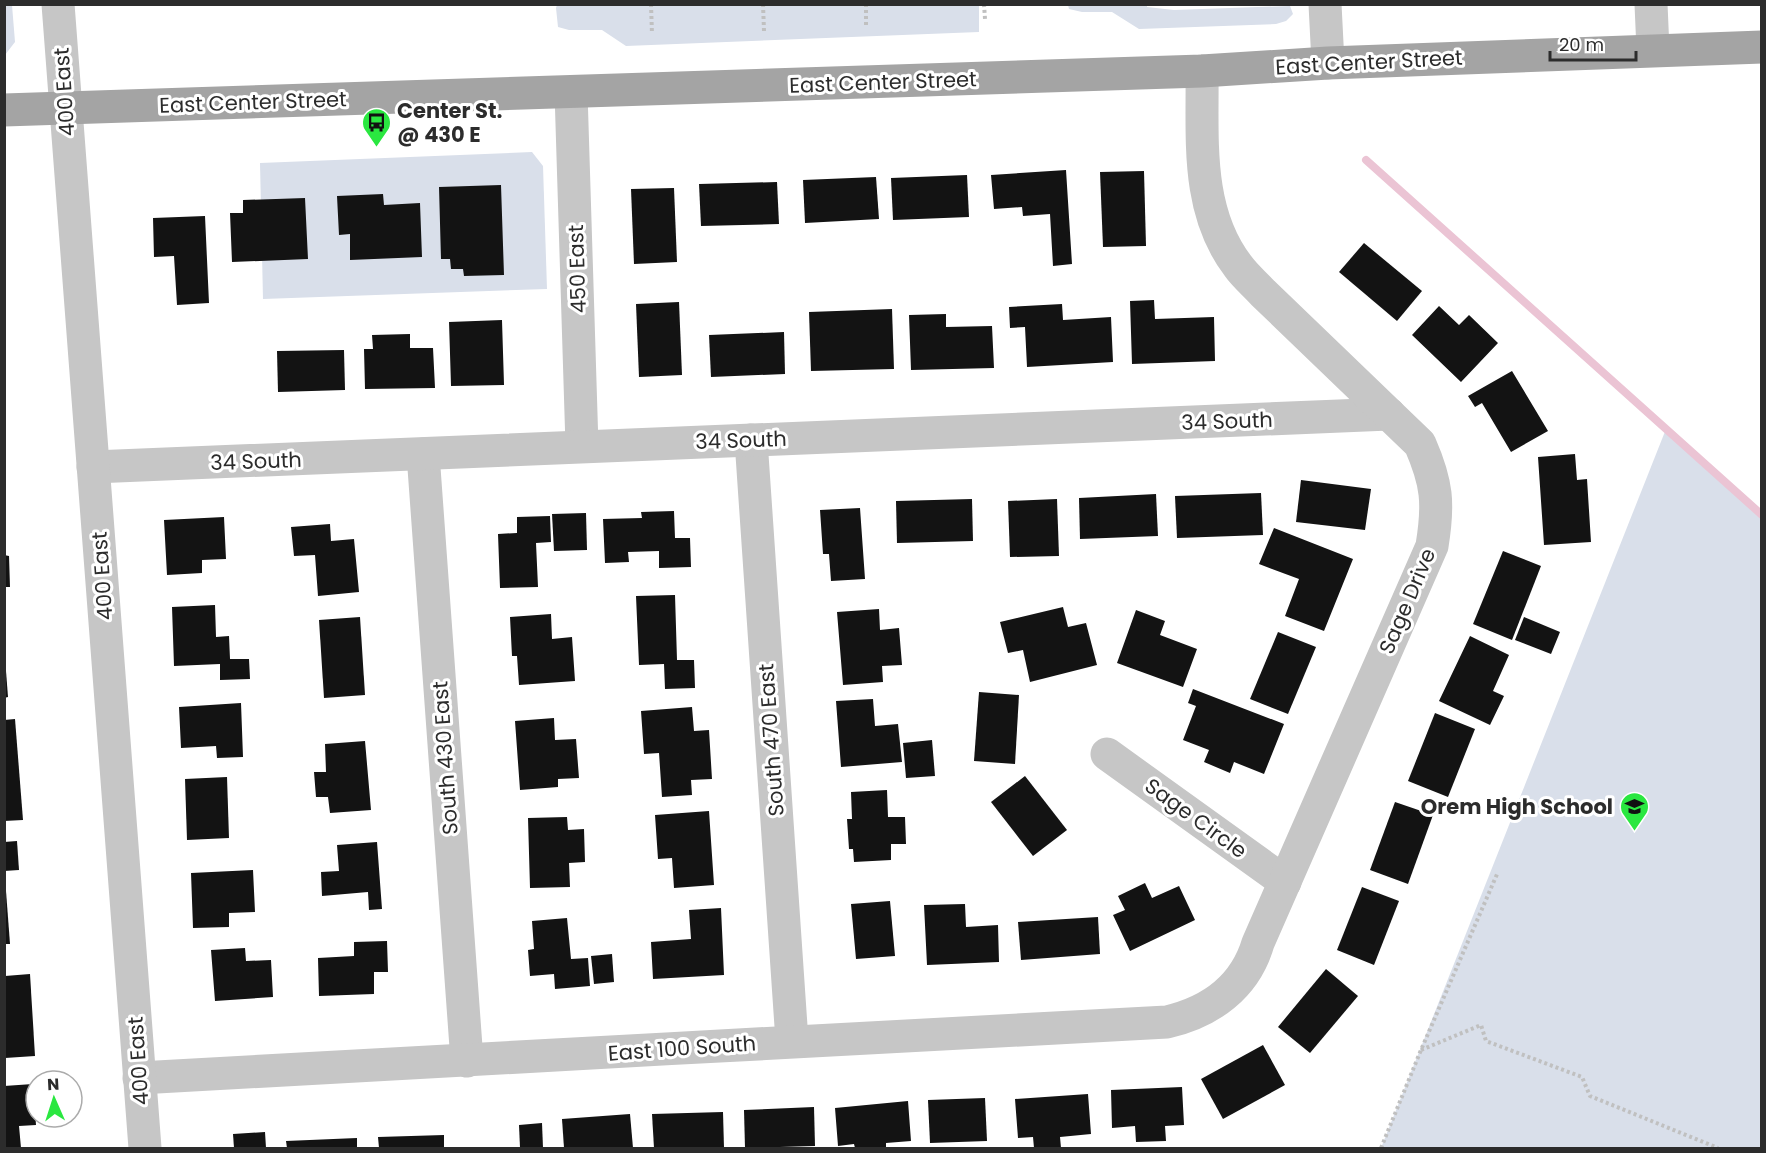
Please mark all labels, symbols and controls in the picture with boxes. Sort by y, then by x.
scale bar [1550,24,1636,62]
text: 20 m [1559,32,1604,57]
street label: East Center Street [1275,43,1463,81]
street label: 400 East [46,47,82,137]
street label: East Center Street [789,64,977,100]
street label: East Center Street [159,84,347,120]
place label: Center St. @ 430 E [397,96,502,149]
bus stop icon: Center St. @ 430 E [360,106,392,148]
street label: 450 East [561,224,593,314]
street label: 34 South [1181,405,1273,437]
street label: 34 South [695,424,787,456]
street label: 34 South [210,445,302,477]
street label: 400 East [84,531,120,621]
street label: Sage Drive [1372,544,1442,658]
street label: South 470 East [751,663,791,817]
street label: South 430 East [425,680,465,836]
street label: Sage Circle [1139,771,1253,865]
school or university icon: Orem High School [1618,790,1650,832]
place label: Orem High School [1421,792,1613,821]
street label: 400 East [120,1016,156,1106]
street label: East 100 South [607,1028,757,1068]
north arrow [24,1069,84,1129]
text: N [47,1073,60,1096]

